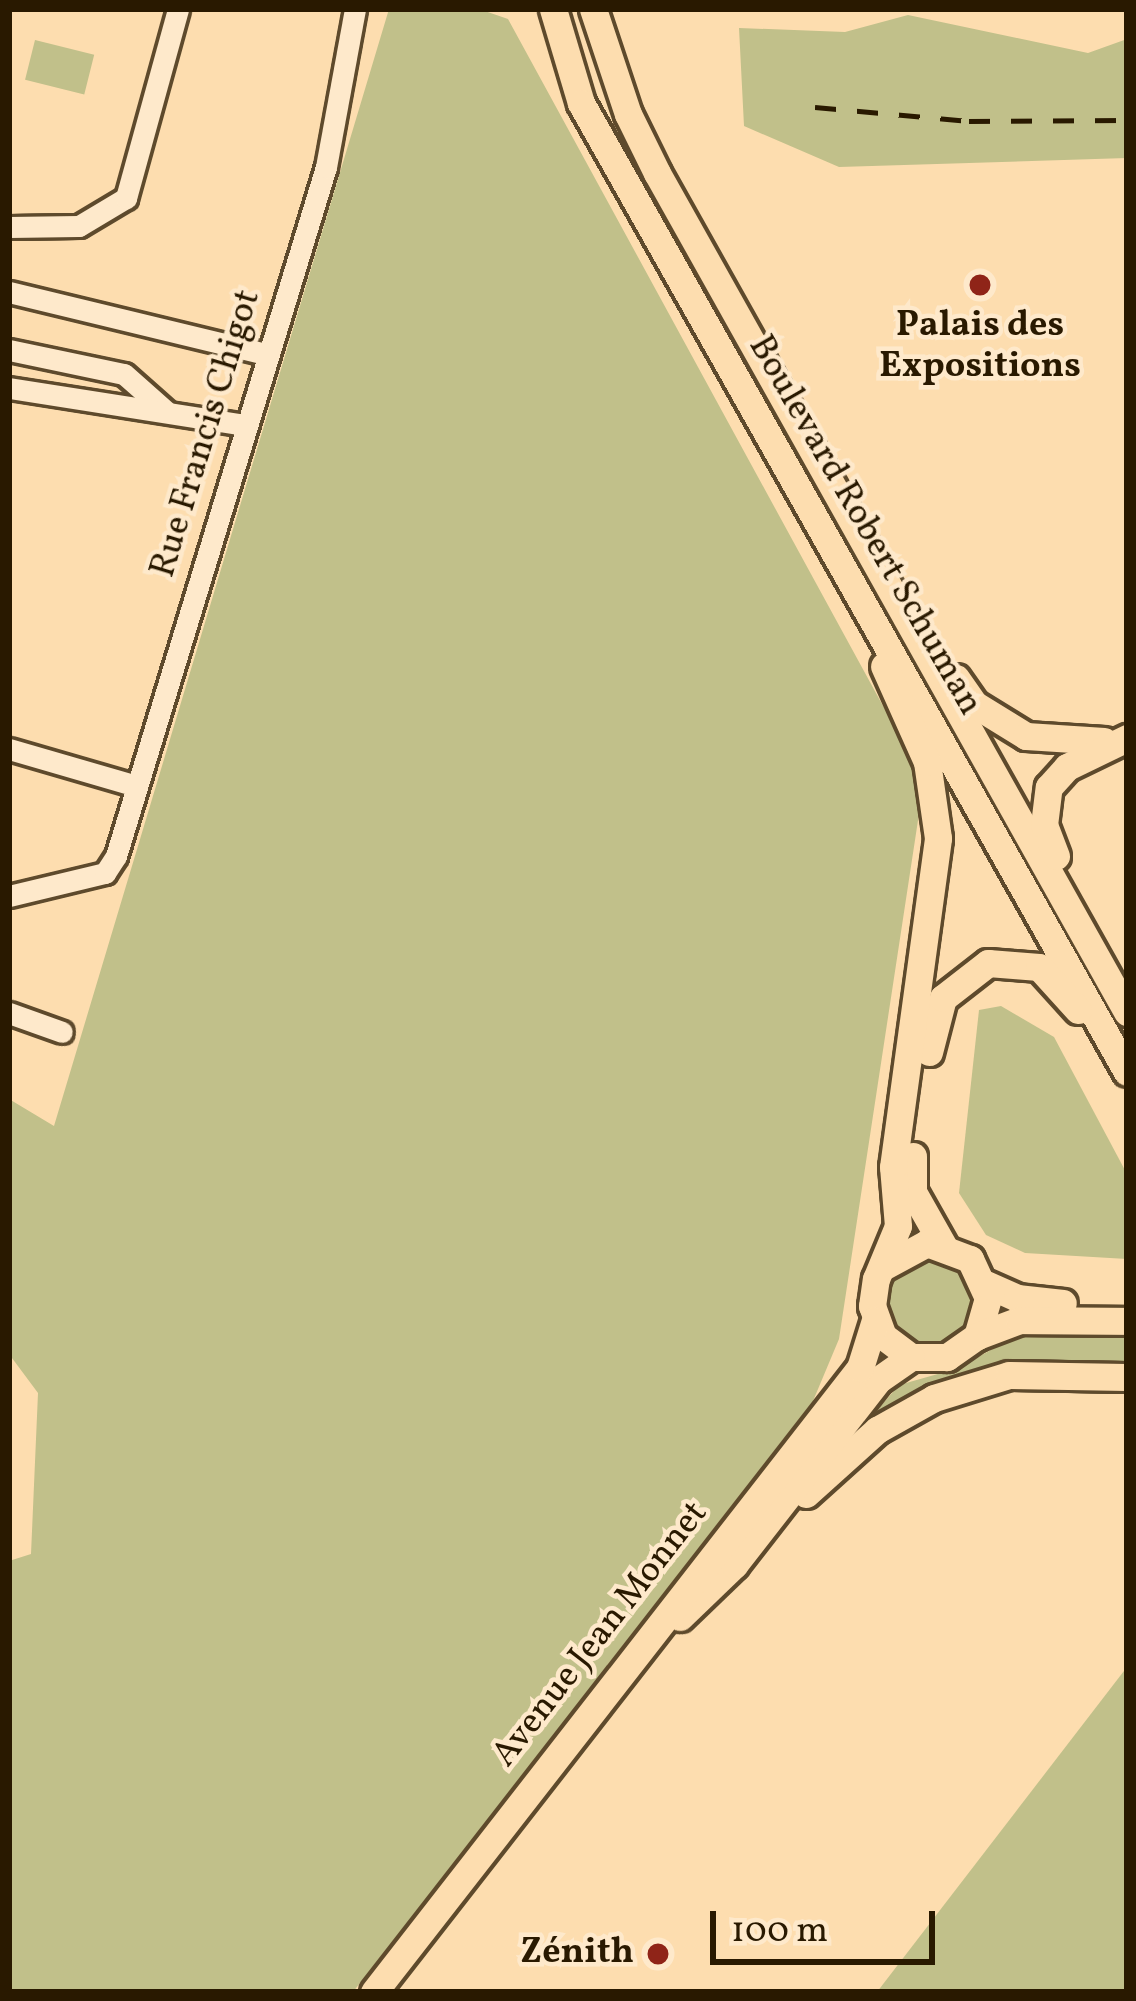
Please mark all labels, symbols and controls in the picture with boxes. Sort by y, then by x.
marker: Palais des Expositions [967,272,993,298]
street label: Rue Francis Chigot [143,285,271,583]
place label: Palais des Expositions [879,304,1081,389]
street label: Boulevard Robert Schuman [737,328,991,724]
street label: Avenue Jean Monnet [484,1494,718,1776]
scale bar [716,1887,941,1961]
text: 100 m [731,1907,828,1957]
place label: Zénith [520,1932,634,1976]
marker: Zénith [645,1941,671,1967]

